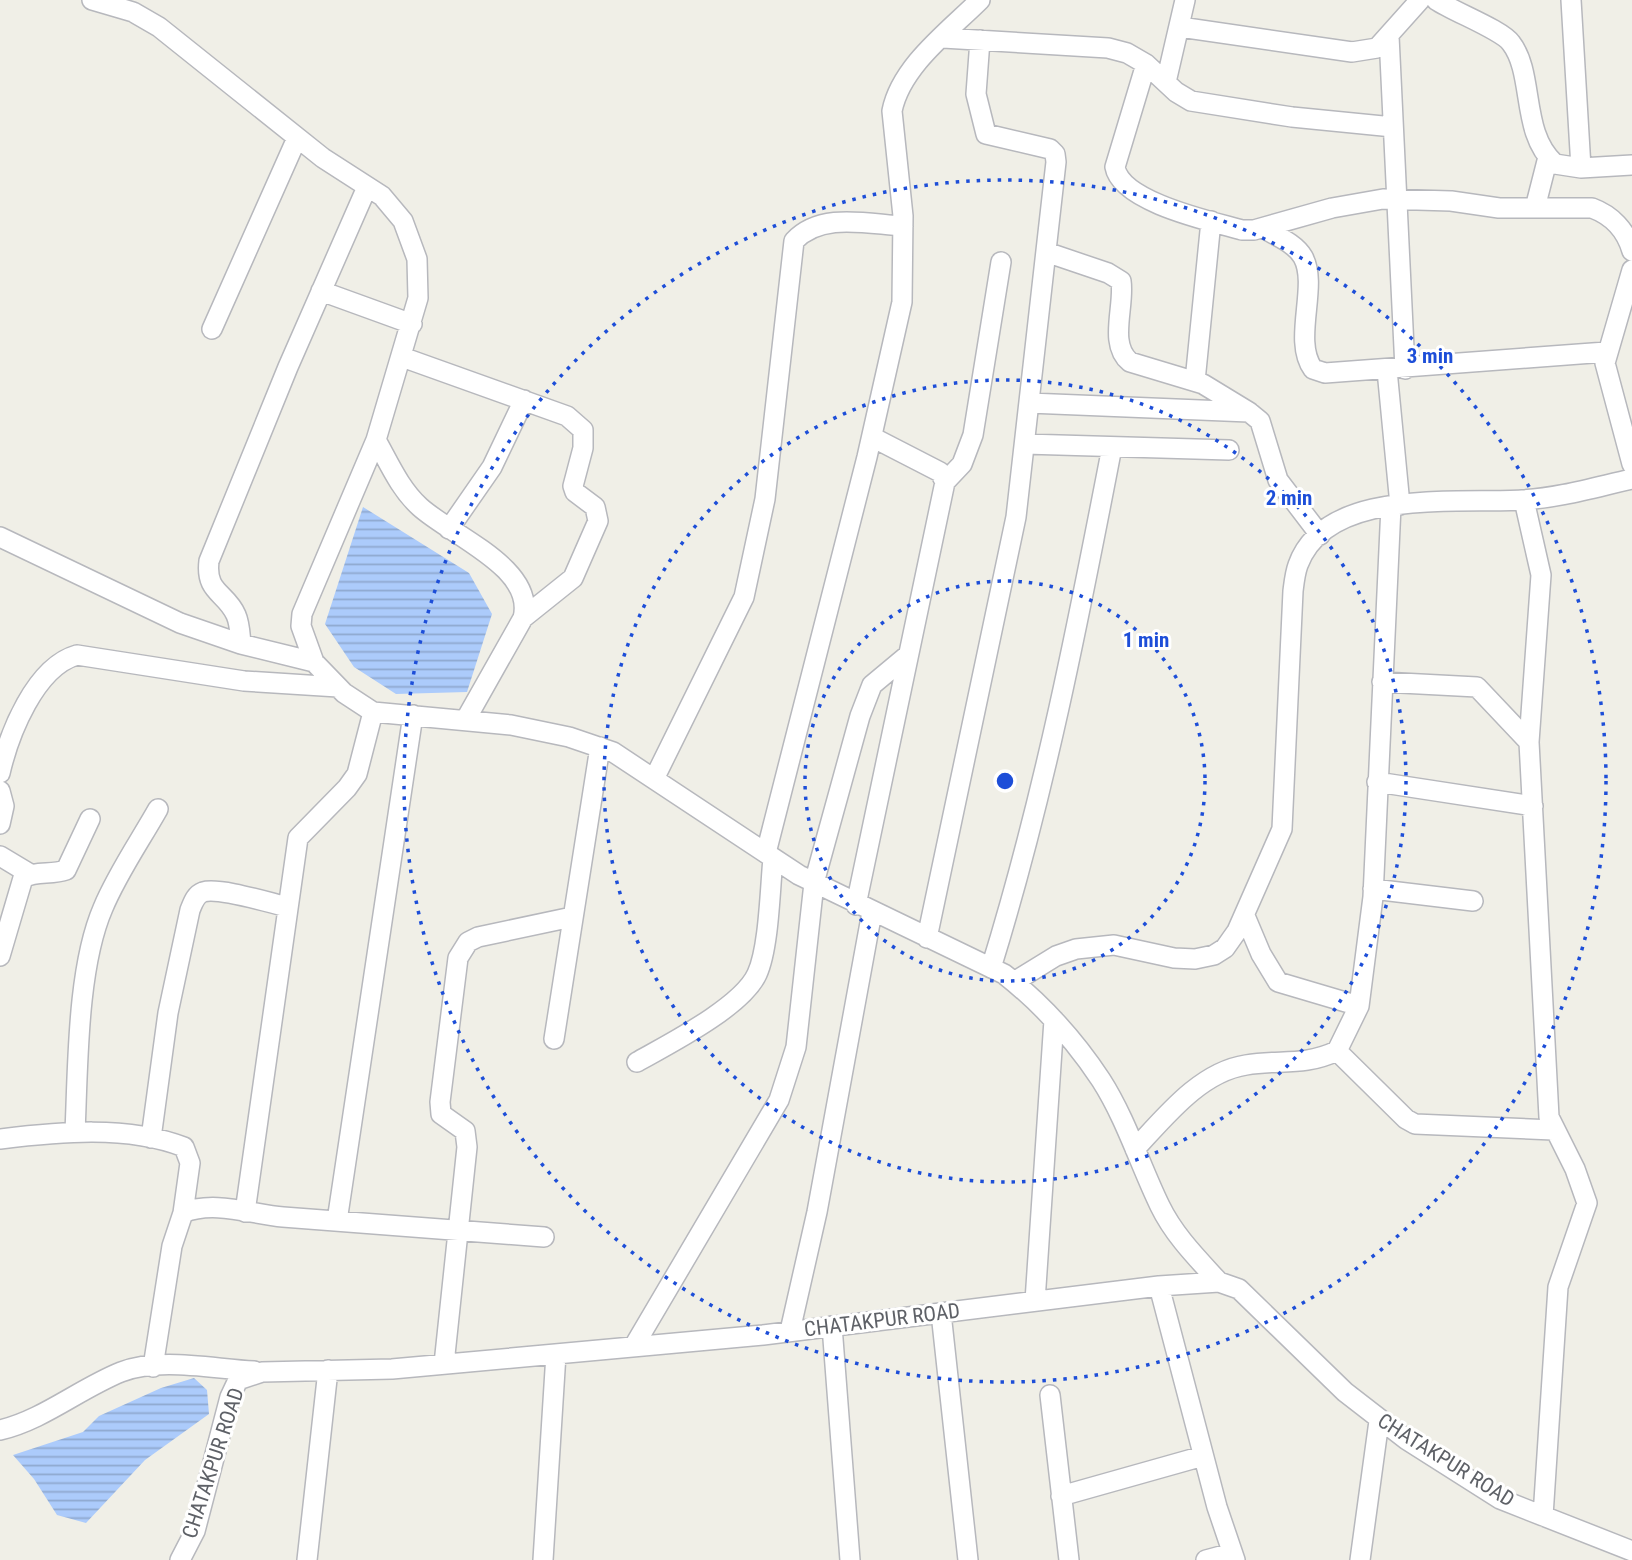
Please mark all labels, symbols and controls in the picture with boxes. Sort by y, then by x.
text: 3 min [1407,344,1453,368]
text: 2 min [1266,486,1312,510]
text: 1 min [1123,628,1169,652]
centre of rings [993,769,1017,793]
street label: CHATAKPUR ROAD [803,1299,961,1341]
street label: CHATAKPUR ROAD [177,1385,249,1541]
street label: CHATAKPUR ROAD [1373,1408,1519,1512]

